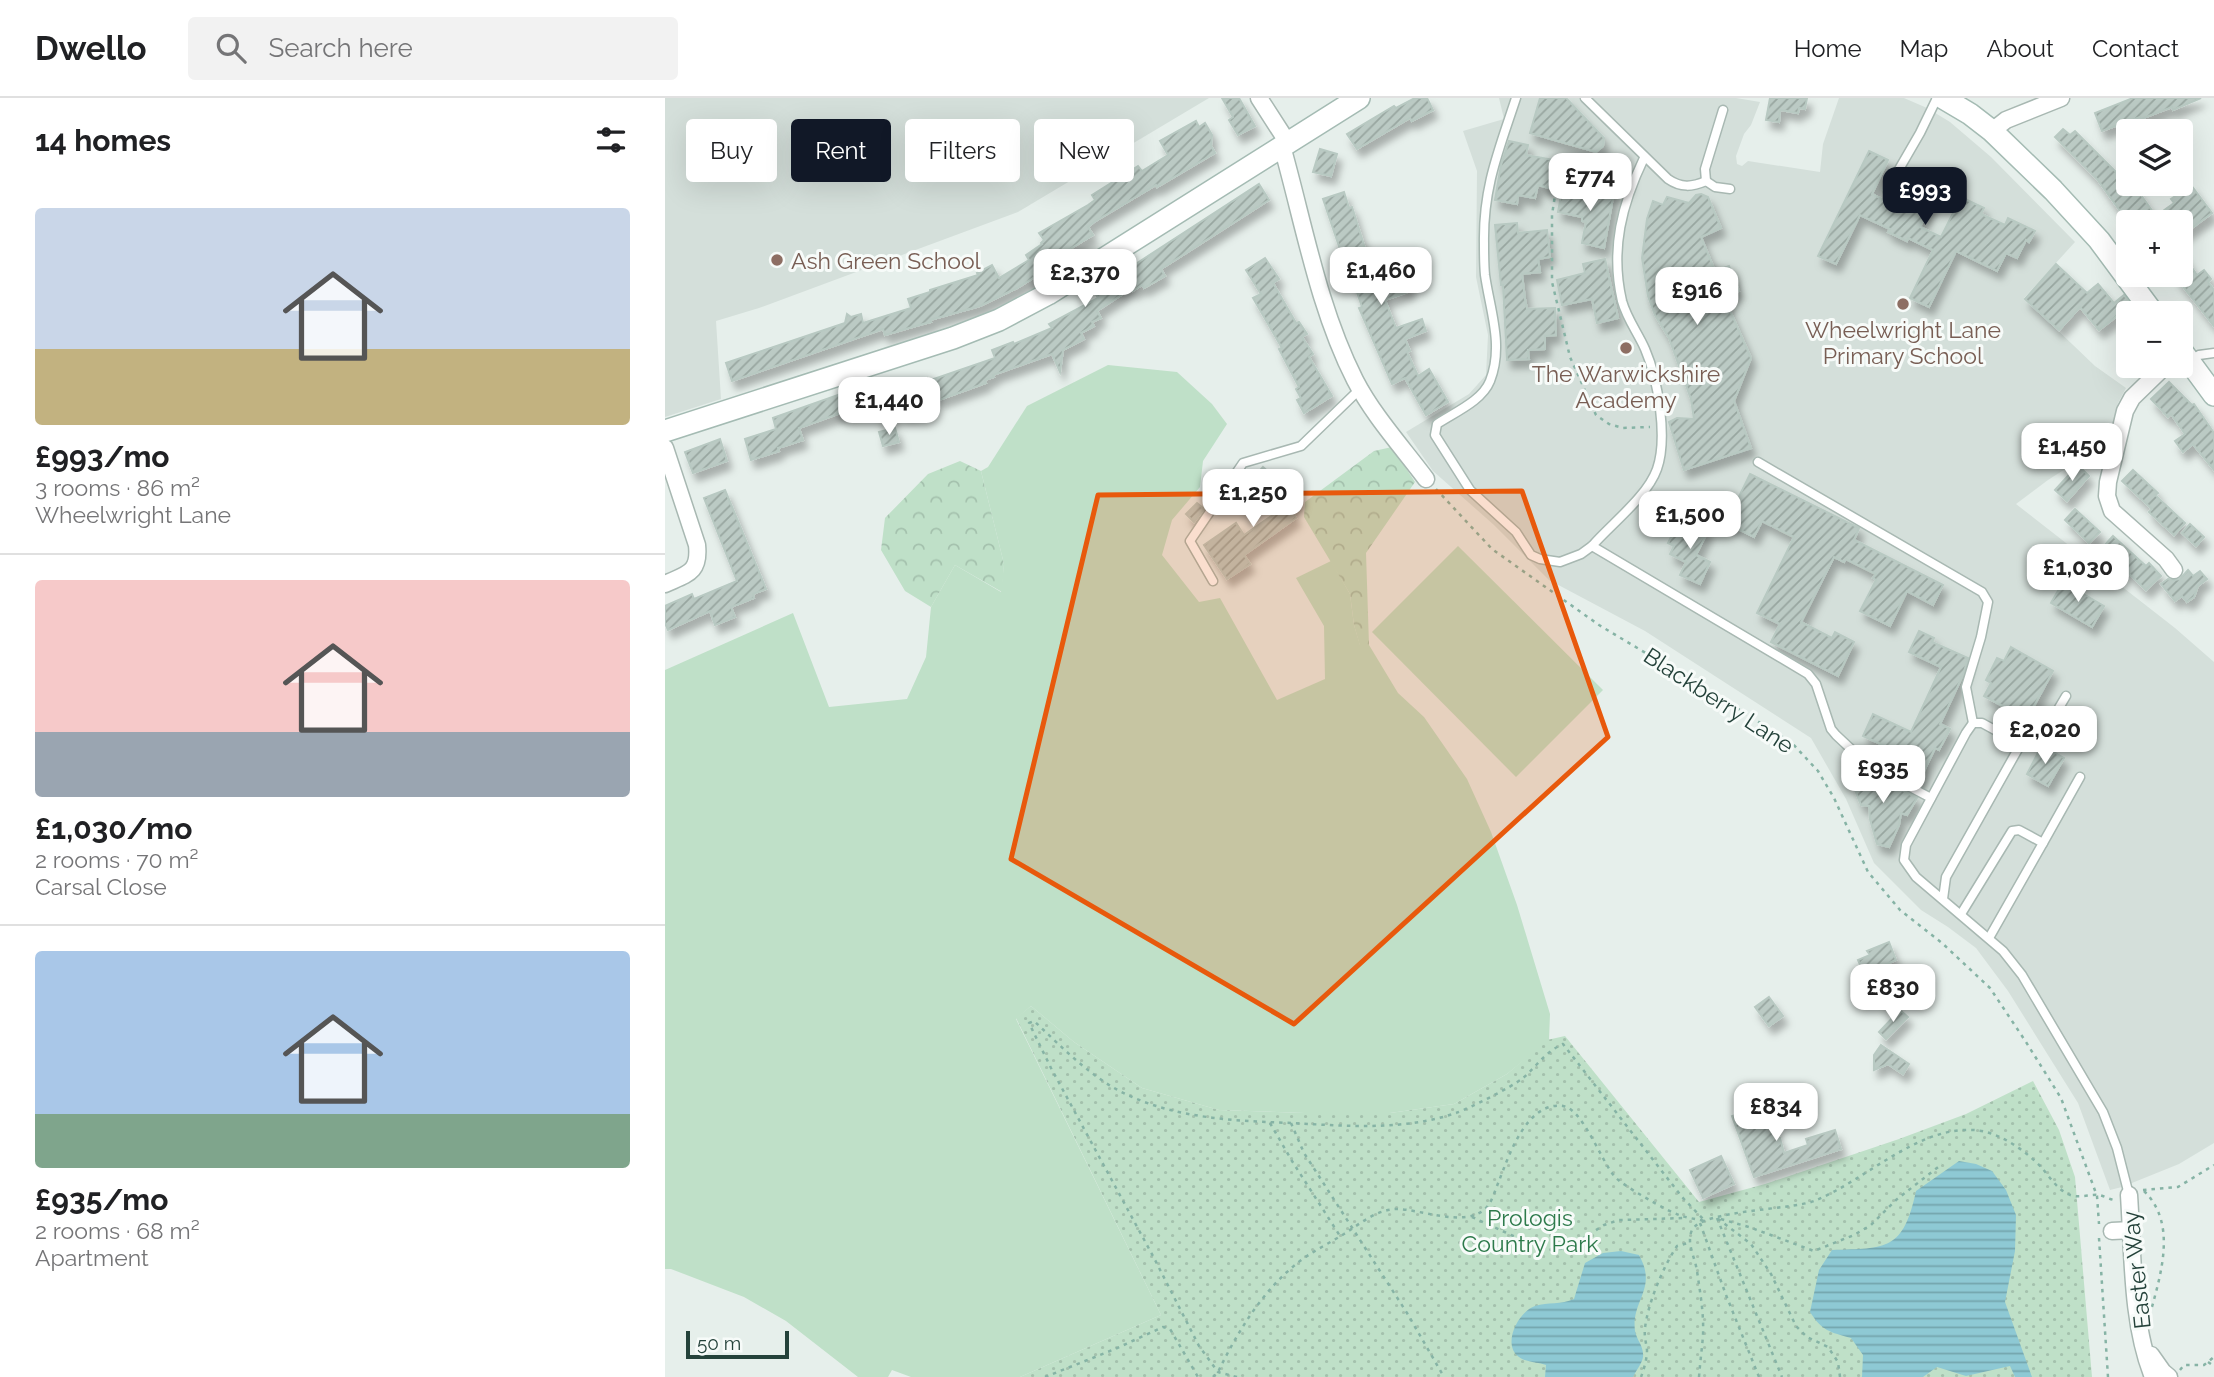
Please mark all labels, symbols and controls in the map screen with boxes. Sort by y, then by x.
search box [188,17,678,80]
text: Dwello [35,29,146,68]
icon: search [212,29,250,67]
text: Search here [268,33,413,63]
text: Home [1794,34,1862,63]
text: Map [1900,34,1948,63]
text: About [1986,34,2054,63]
text: Contact [2092,34,2179,63]
chip: Buy [686,119,777,182]
chip: Rent [791,119,891,182]
chip: Filters [905,119,1020,182]
chip: New [1034,119,1134,182]
map controls [2116,119,2193,378]
button: layers [2116,119,2193,196]
icon: filters [592,121,630,159]
text: 14 homes [35,123,171,158]
pin: £774 [1549,153,1631,213]
text: £774 [1565,162,1615,189]
pin: £993 [1884,167,1966,227]
text: £993 [1899,176,1951,203]
button: + [2116,210,2193,287]
place label: Ash Green School [791,247,982,274]
pin: £1,460 [1324,248,1438,307]
pin: £2,370 [1028,250,1142,309]
marker: Ash Green School [769,252,785,268]
icon: home [270,253,396,379]
text: £1,460 [1346,256,1416,283]
text: £2,370 [1050,258,1120,285]
pin: £916 [1656,268,1738,327]
text: £916 [1671,276,1723,303]
marker: Wheelwright Lane Primary School [1895,296,1911,312]
button: − [2116,301,2193,378]
place label: Wheelwright Lane Primary School [1805,316,2001,369]
marker: The Warwickshire Academy [1618,340,1634,356]
place label: The Warwickshire Academy [1532,360,1720,413]
pin: £1,440 [832,378,946,437]
text: £1,440 [854,386,924,413]
pin: £1,450 [2015,424,2129,483]
text: £1,450 [2037,432,2107,459]
text: £993/mo [35,439,170,474]
pin: £1,250 [1196,470,1310,529]
text: 3 rooms · 86 m² [35,474,200,501]
text: £1,250 [1218,478,1288,505]
pin: £1,500 [1633,491,1747,551]
text: £1,500 [1655,500,1725,527]
text: Wheelwright Lane [35,501,231,528]
pin: £1,030 [2021,545,2135,604]
text: £1,030 [2043,553,2113,580]
icon: home [270,625,396,751]
street label: Blackberry Lane [1639,641,1799,759]
pin: £2,020 [1988,706,2102,766]
text: £2,020 [2009,715,2081,742]
pin: £935 [1842,746,1924,805]
text: £935 [1857,754,1909,781]
text: £1,030/mo [35,811,192,846]
text: 2 rooms · 70 m² [35,846,198,873]
text: Carsal Close [35,873,167,900]
pin: £830 [1852,964,1934,1024]
text: £830 [1866,973,1920,1000]
icon: home [270,996,396,1122]
pin: £834 [1735,1084,1817,1143]
text: £834 [1750,1092,1802,1119]
text: £935/mo [35,1182,168,1217]
park label: Prologis Country Park [1462,1204,1598,1257]
street label: Easter Way [2116,1210,2156,1330]
text: 2 rooms · 68 m² [35,1217,200,1244]
text: Apartment [35,1244,149,1271]
scale bar [686,1328,789,1360]
text: 50 m [697,1332,741,1354]

